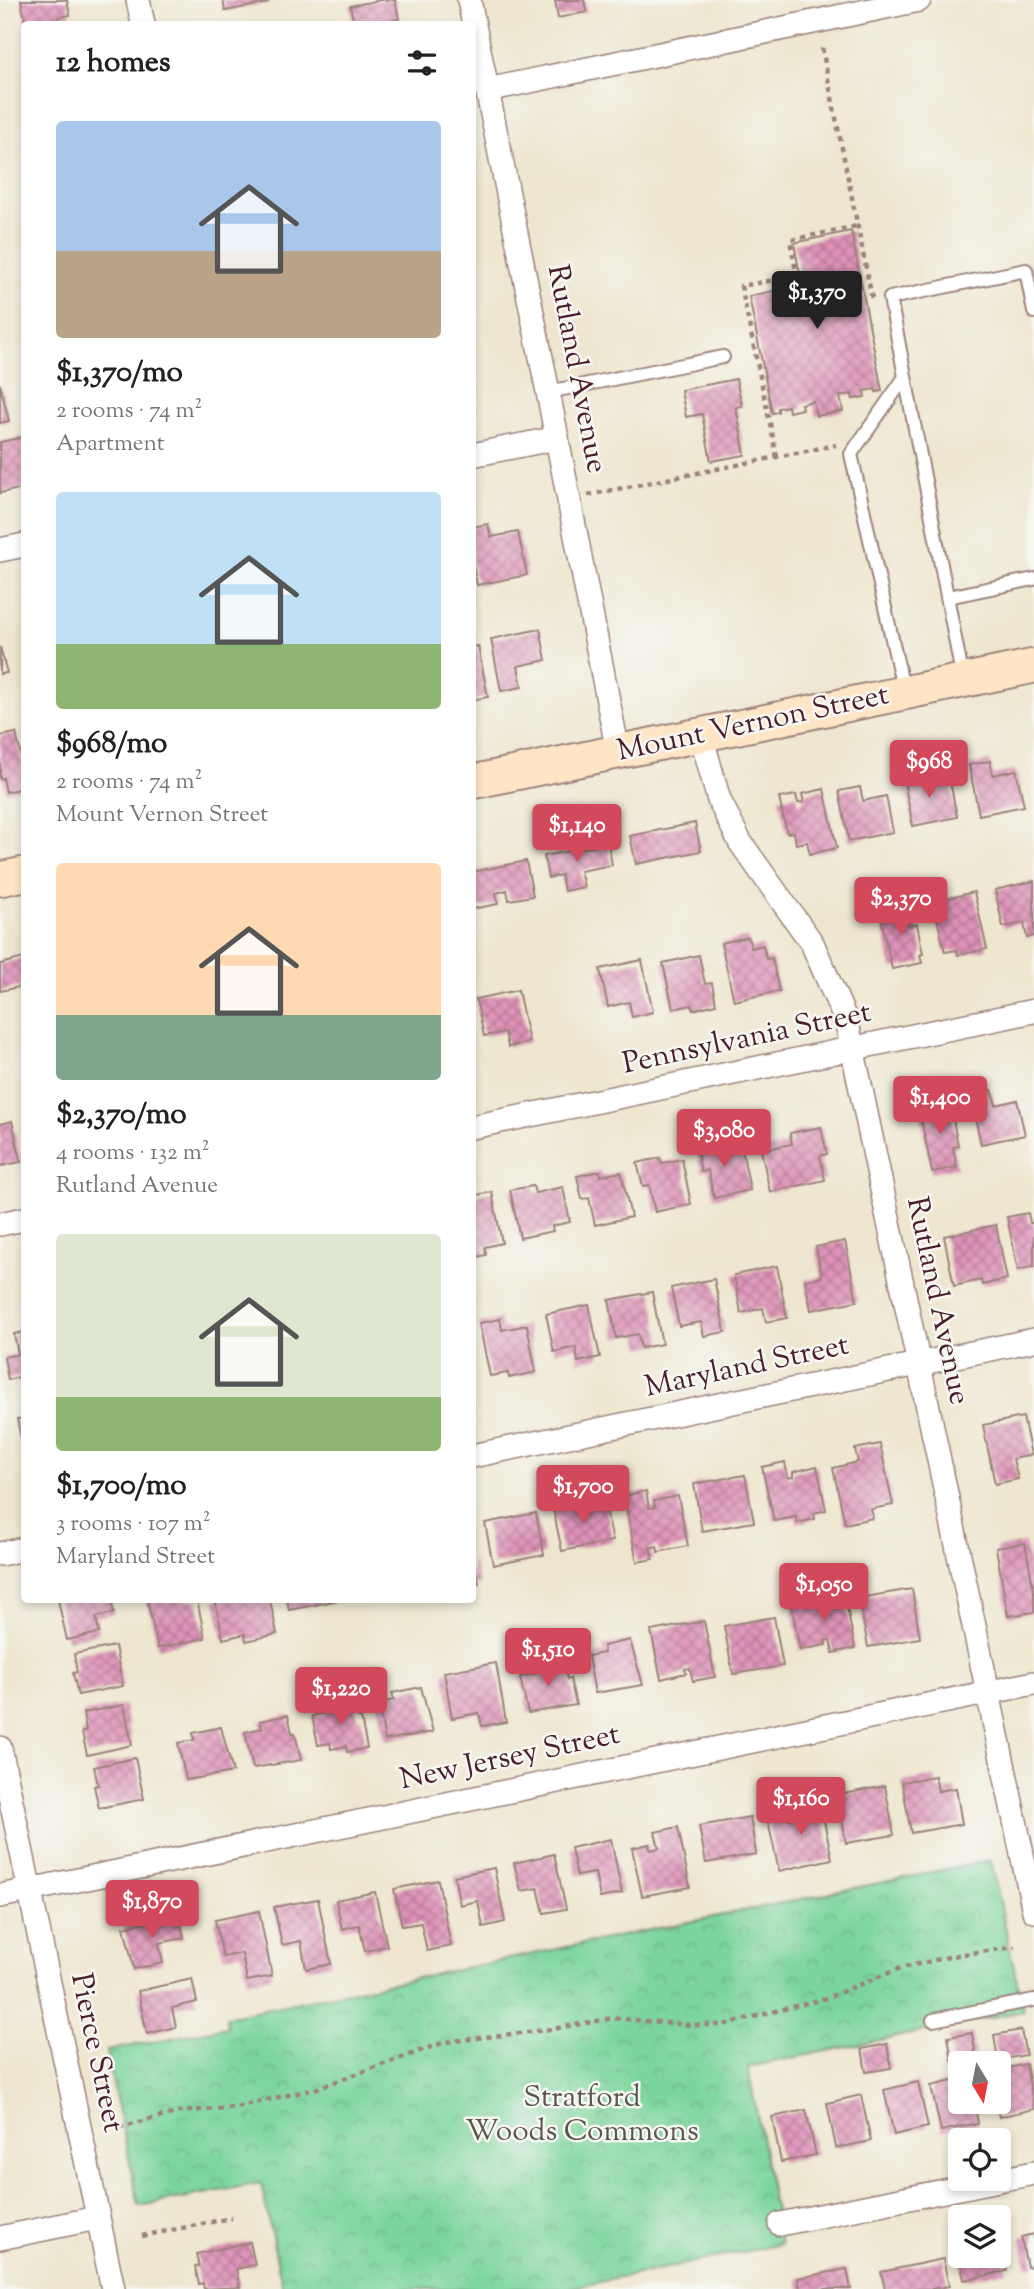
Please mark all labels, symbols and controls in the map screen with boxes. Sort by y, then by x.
text: 12 homes [56,42,171,85]
icon: filters [403,44,441,82]
icon: home [186,166,312,292]
street label: Rutland Avenue [535,261,617,477]
pin: $1,370 [760,272,874,331]
text: $1,370 [788,277,846,310]
text: $1,370/mo [56,352,183,395]
text: 2 rooms · 74 m² [56,395,202,428]
text: Apartment [56,428,165,461]
icon: home [186,537,312,663]
street label: Mount Vernon Street [613,674,893,774]
text: $968/mo [56,723,168,766]
pin: $968 [888,740,970,800]
text: $968 [906,746,952,779]
text: 2 rooms · 74 m² [56,766,202,799]
text: Mount Vernon Street [56,799,268,832]
pin: $1,140 [520,804,634,864]
text: $1,140 [548,810,606,843]
pin: $2,370 [844,878,958,937]
text: $2,370 [870,883,932,916]
icon: home [186,908,312,1034]
street label: Pennsylvania Street [619,992,875,1086]
pin: $1,400 [883,1076,997,1136]
text: $1,400 [909,1082,971,1115]
text: $2,370/mo [56,1094,187,1137]
pin: $3,080 [667,1110,781,1169]
text: $3,080 [693,1115,755,1148]
text: 4 rooms · 132 m² [56,1137,209,1170]
text: Rutland Avenue [56,1170,218,1203]
street label: Rutland Avenue [894,1193,980,1409]
icon: home [186,1279,312,1405]
street label: Maryland Street [641,1324,853,1410]
text: $1,700/mo [56,1465,187,1508]
pin: $1,700 [526,1466,640,1525]
text: $1,700 [552,1471,614,1504]
text: 3 rooms · 107 m² [56,1508,211,1541]
text: Maryland Street [56,1541,215,1574]
pin: $1,050 [767,1564,881,1623]
text: $1,050 [795,1569,853,1602]
pin: $1,510 [491,1628,605,1688]
text: $1,510 [521,1634,575,1667]
pin: $1,220 [284,1668,398,1727]
text: $1,220 [311,1673,371,1706]
street label: New Jersey Street [396,1714,624,1802]
pin: $1,160 [744,1778,858,1837]
text: $1,160 [772,1783,830,1816]
pin: $1,870 [95,1881,209,1940]
text: $1,870 [122,1886,182,1919]
street label: Pierce Street [58,1970,134,2136]
north arrow [948,2051,1012,2114]
map controls [948,2051,1011,2268]
park label: Stratford Woods Commons [465,2077,699,2154]
button: locate [948,2128,1011,2191]
button: layers [948,2205,1011,2268]

